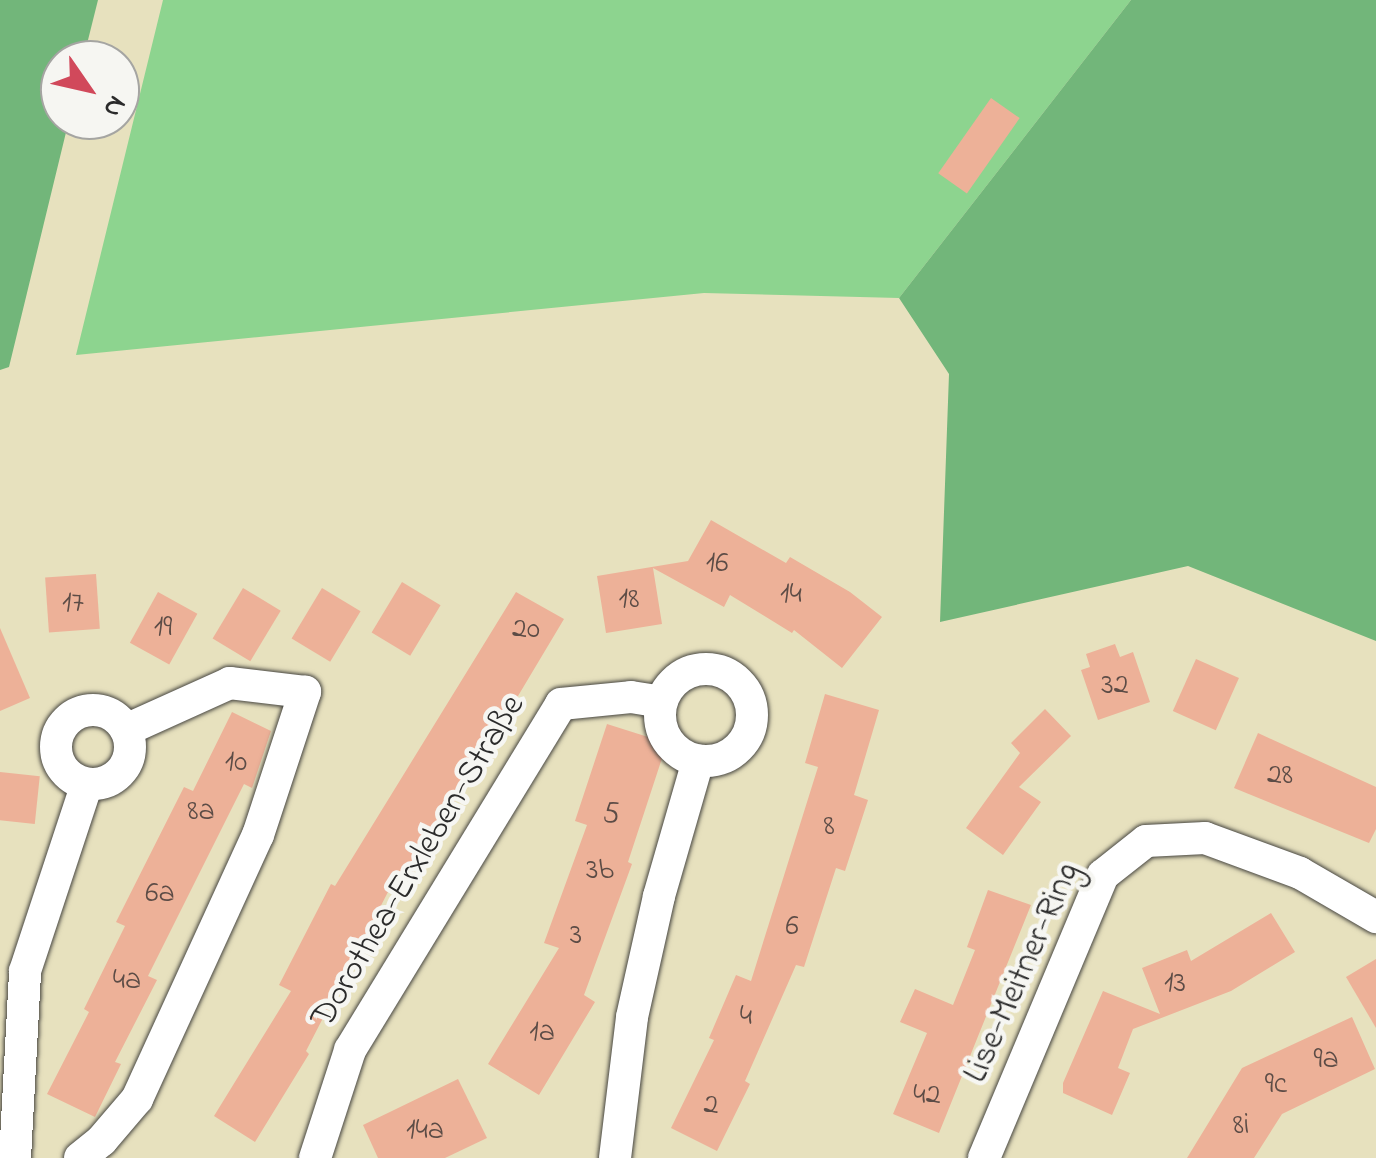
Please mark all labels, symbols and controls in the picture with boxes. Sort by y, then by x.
north arrow [40,40,140,140]
text: N [91,87,136,125]
house number: 16 [706,546,728,582]
house number: 14 [780,577,802,613]
house number: 18 [619,582,639,618]
house number: 17 [62,586,84,622]
house number: 19 [154,610,172,646]
house number: 20 [512,612,540,648]
house number: 32 [1101,668,1129,704]
street label: Dorothea-Erxleben-Straße [303,688,535,1036]
house number: 10 [225,745,247,781]
house number: 28 [1267,758,1293,794]
house number: 8a [187,794,215,830]
house number: 5 [602,797,620,833]
house number: 8 [823,809,835,845]
house number: 3b [586,853,614,889]
street label: Lise-Meitner-Ring [956,856,1090,1090]
house number: 6a [145,876,175,912]
house number: 6 [785,909,799,945]
house number: 3 [570,918,582,954]
house number: 4a [113,963,141,999]
house number: 13 [1164,966,1186,1002]
house number: 4 [740,999,752,1035]
house number: 1a [529,1015,555,1051]
house number: 9a [1313,1042,1339,1078]
house number: 9c [1265,1067,1287,1103]
house number: 42 [913,1078,941,1114]
house number: 2 [704,1088,718,1124]
house number: 8i [1233,1108,1249,1144]
house number: 14a [406,1113,444,1149]

